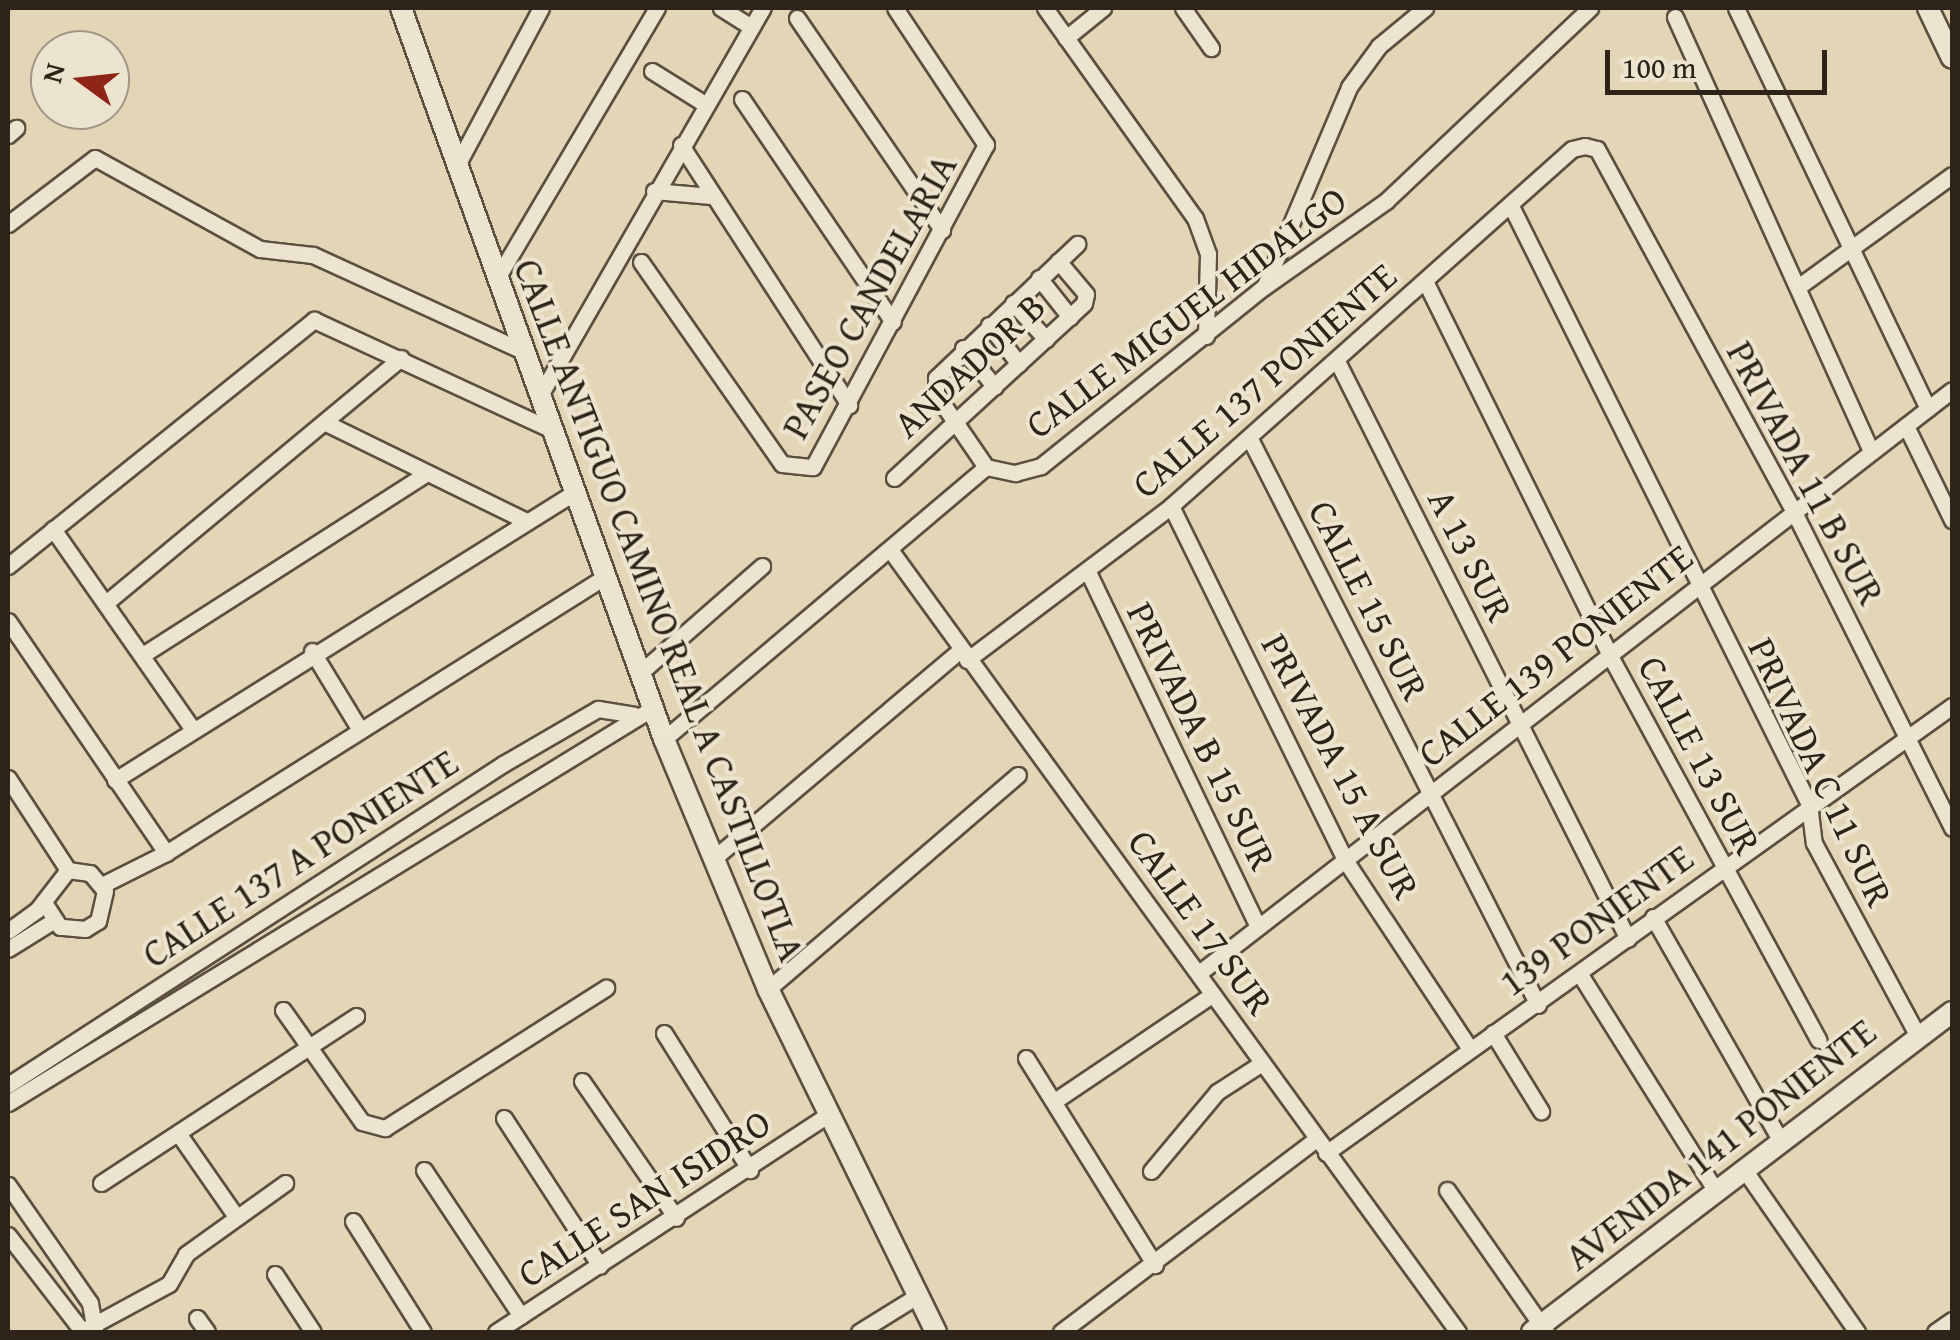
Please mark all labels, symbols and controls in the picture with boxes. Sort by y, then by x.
north arrow [30,30,130,130]
scale bar [1610,30,1832,92]
text: 100 m [1622,45,1696,89]
text: N [30,58,75,87]
street label: PASEO CANDELARIA [772,146,966,446]
street label: CALLE MIGUEL HIDALGO [1017,177,1355,447]
street label: CALLE ANTIGUO CAMINO REAL A CASTILLOTLA [505,253,815,967]
street label: CALLE 137 PONIENTE [1123,253,1405,507]
street label: ANDADOR B [884,283,1054,447]
street label: PRIVADA 11 B SUR [1717,333,1895,613]
street label: A 13 SUR [1418,481,1524,629]
street label: CALLE 15 SUR [1299,493,1439,707]
street label: CALLE 139 PONIENTE [1409,534,1701,776]
street label: PRIVADA B 15 SUR [1118,595,1286,877]
street label: PRIVADA 15 A SUR [1252,626,1430,906]
street label: PRIVADA C 11 SUR [1739,630,1903,914]
street label: CALLE 13 SUR [1629,648,1771,862]
street label: CALLE 137 A PONIENTE [134,739,466,977]
street label: CALLE 17 SUR [1119,821,1283,1023]
street label: 139 PONIENTE [1490,835,1702,1005]
street label: AVENIDA 141 PONIENTE [1555,1008,1885,1280]
street label: CALLE SAN ISIDRO [509,1099,779,1297]

